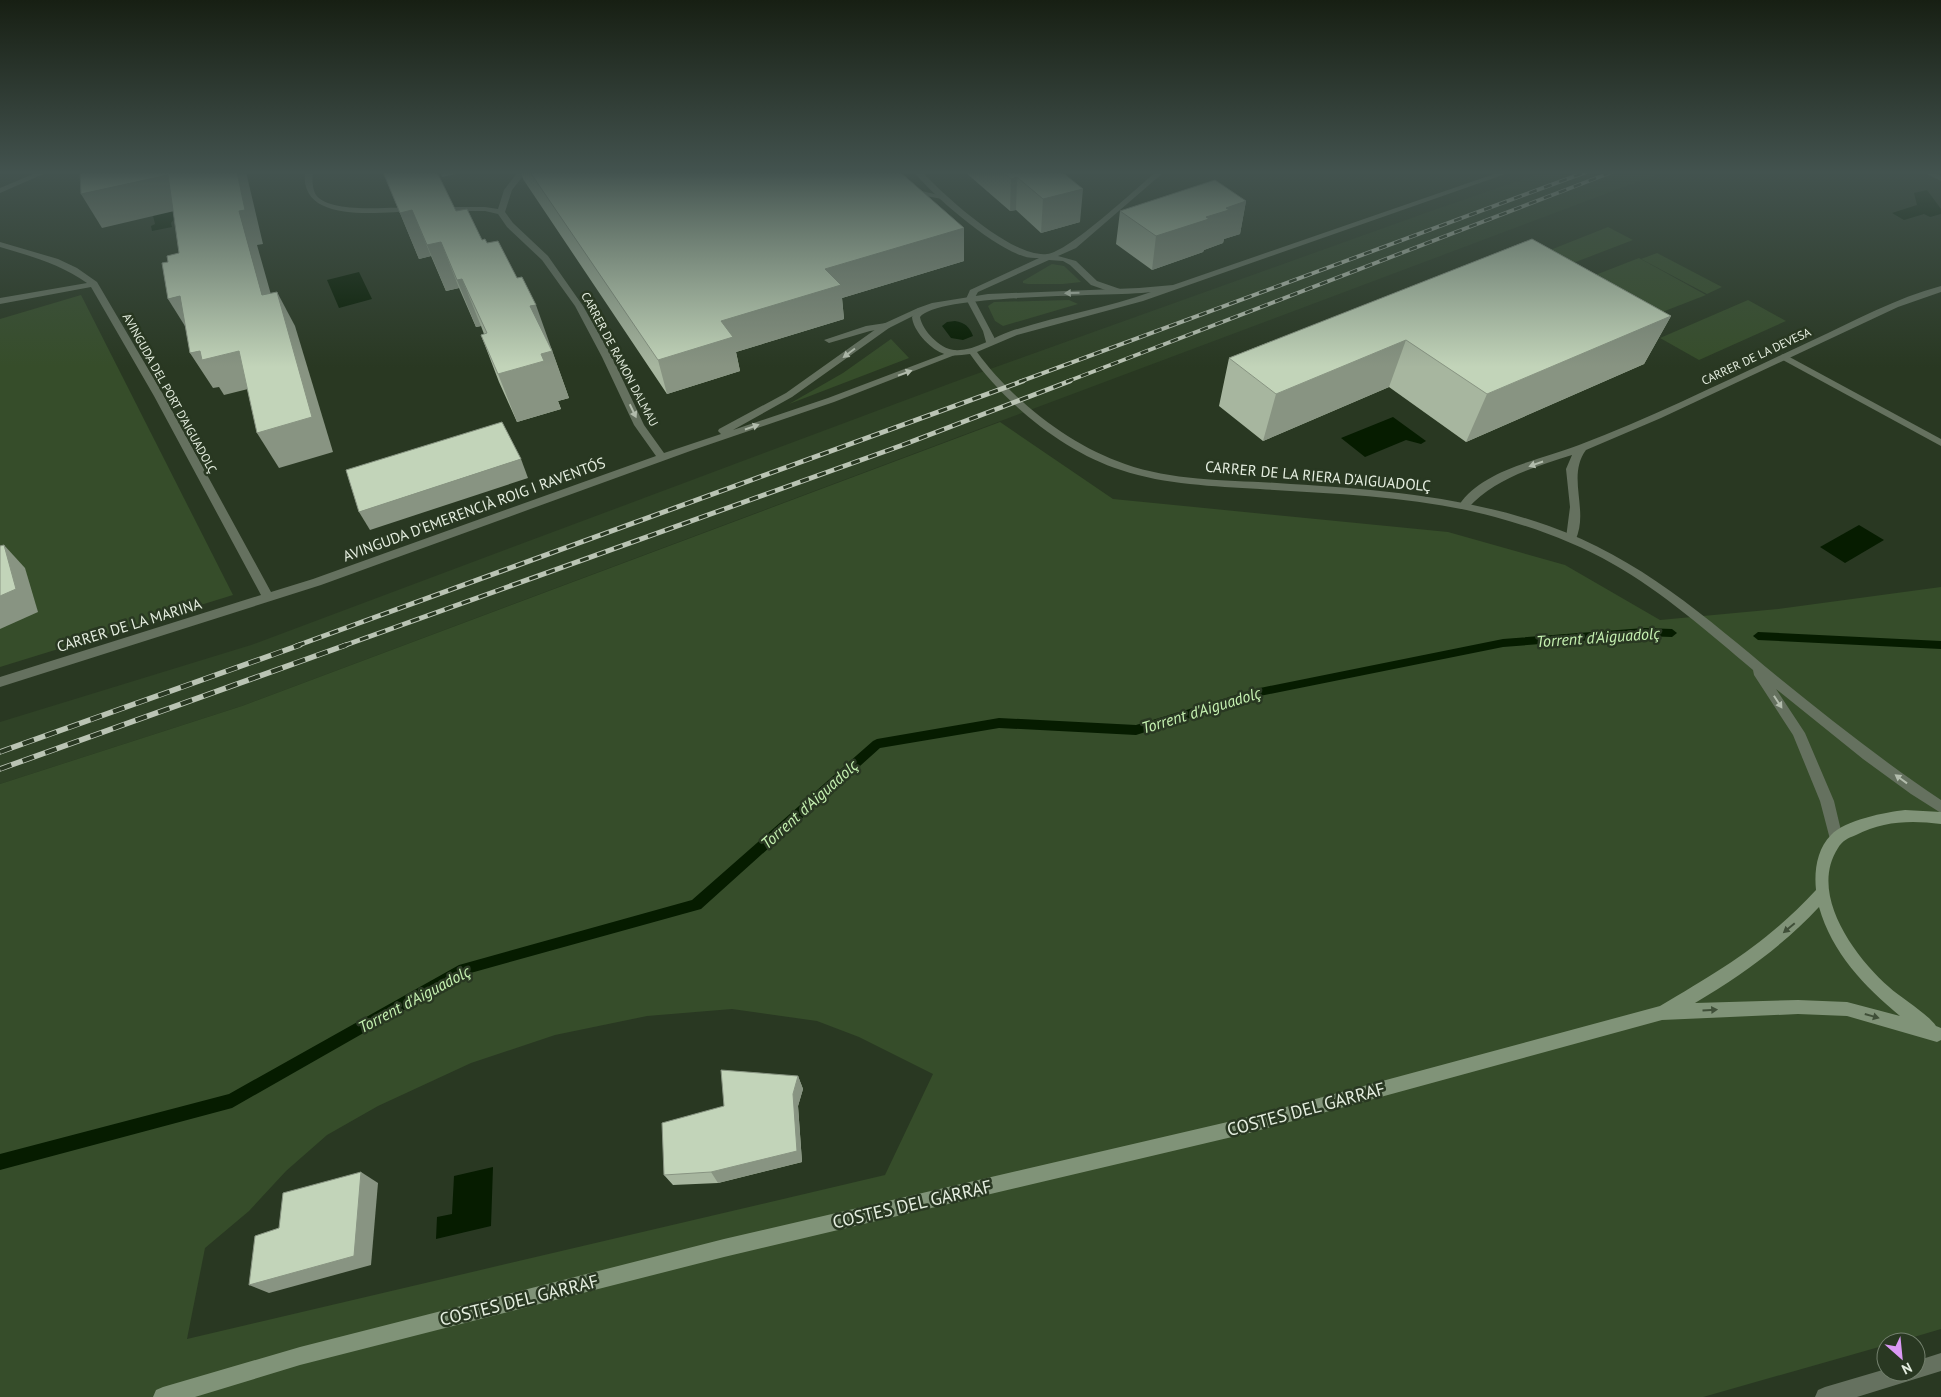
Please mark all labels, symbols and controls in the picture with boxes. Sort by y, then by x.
street label: CARRER DE RAMON DALMAU [578,289,662,429]
one-way arrow [1064,290,1080,298]
street label: AVINGUDA DEL PORT D'AIGUADOLÇ [120,310,220,476]
street label: CARRER DE LA DEVESA [1699,324,1813,388]
one-way arrow [842,348,856,358]
one-way arrow [898,369,913,377]
one-way arrow [629,404,637,418]
one-way arrow [745,423,760,431]
street label: AVINGUDA D'EMERENCIÀ ROIG I RAVENTÓS [340,453,608,565]
street label: CARRER DE LA RIERA D'AIGUADOLÇ [1204,457,1432,495]
one-way arrow [1528,460,1543,468]
street label: CARRER DE LA MARINA [54,594,204,656]
water label: Torrent d'Aiguadolç [1535,623,1661,651]
water label: Torrent d'Aiguadolç [1139,682,1263,738]
one-way arrow [1774,695,1783,709]
water label: Torrent d'Aiguadolç [756,755,862,853]
one-way arrow [1895,774,1908,785]
one-way arrow [1783,922,1796,933]
water label: Torrent d'Aiguadolç [355,961,474,1037]
one-way arrow [1703,1005,1719,1013]
one-way arrow [1864,1012,1879,1020]
street label: COSTES DEL GARRAF [1224,1077,1388,1141]
street label: COSTES DEL GARRAF [830,1174,994,1234]
street label: COSTES DEL GARRAF [437,1269,601,1331]
north arrow [1876,1332,1926,1382]
text: N [1899,1358,1915,1379]

